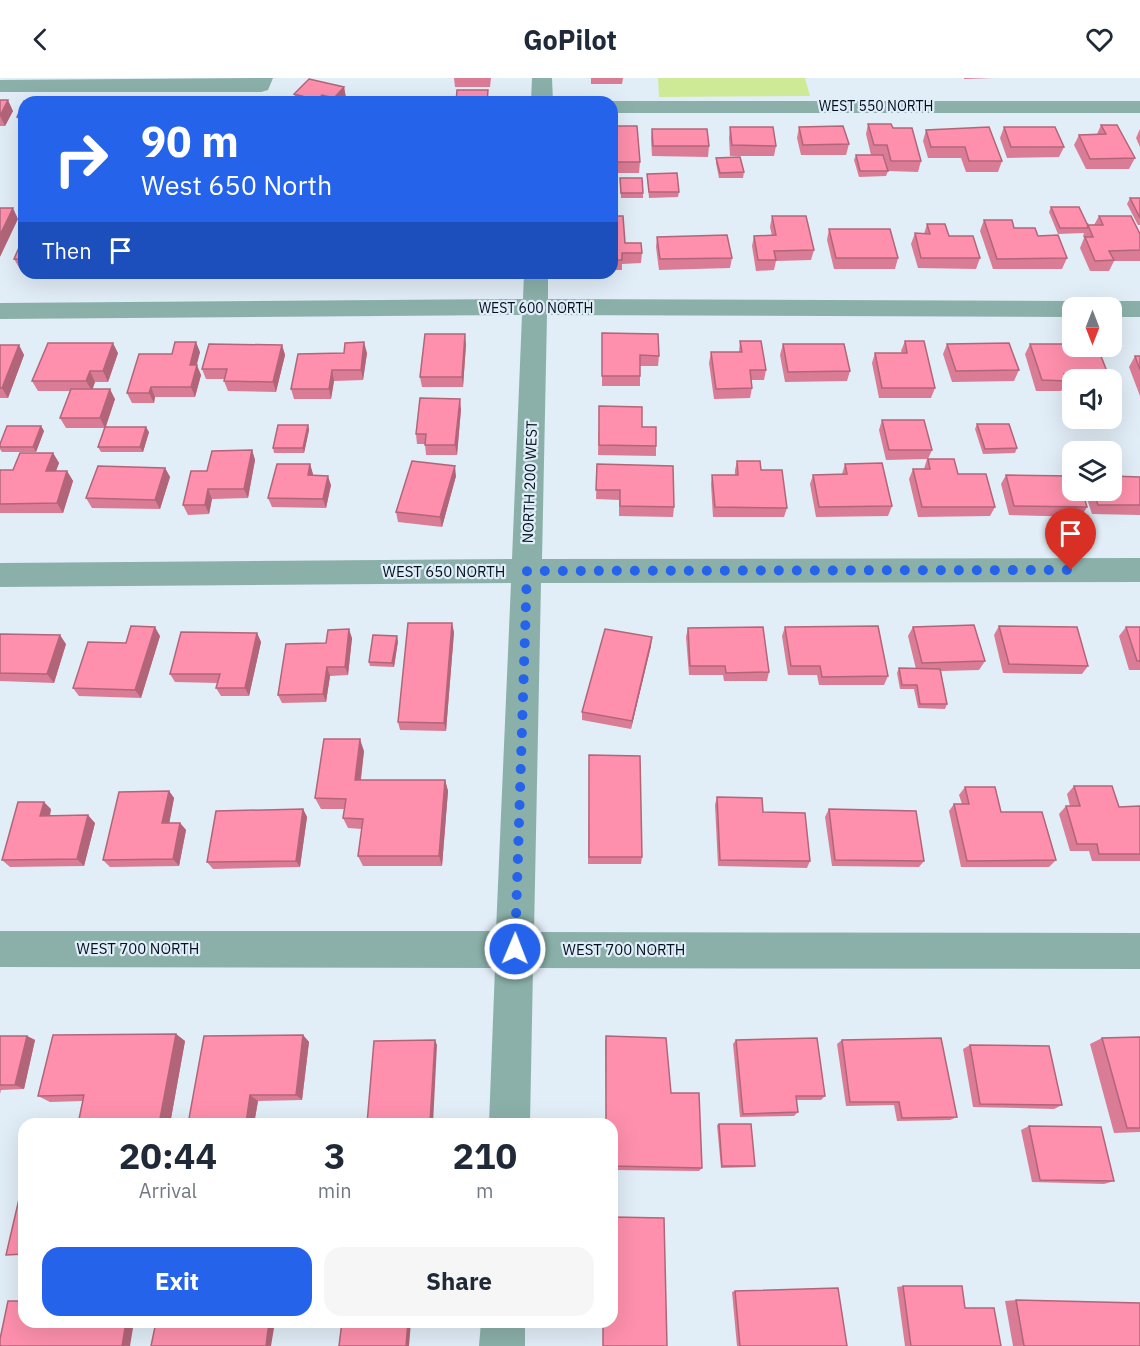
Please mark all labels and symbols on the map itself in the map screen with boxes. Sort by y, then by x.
street label: WEST 550 NORTH [819,97,933,115]
north arrow [1062,297,1122,357]
street label: WEST 600 NORTH [479,299,593,317]
street label: NORTH 200 WEST [518,420,541,544]
pin [1045,508,1096,570]
street label: WEST 650 NORTH [383,562,505,581]
position arrow [483,917,547,981]
street label: WEST 700 NORTH [77,939,199,958]
street label: WEST 700 NORTH [563,940,685,959]

